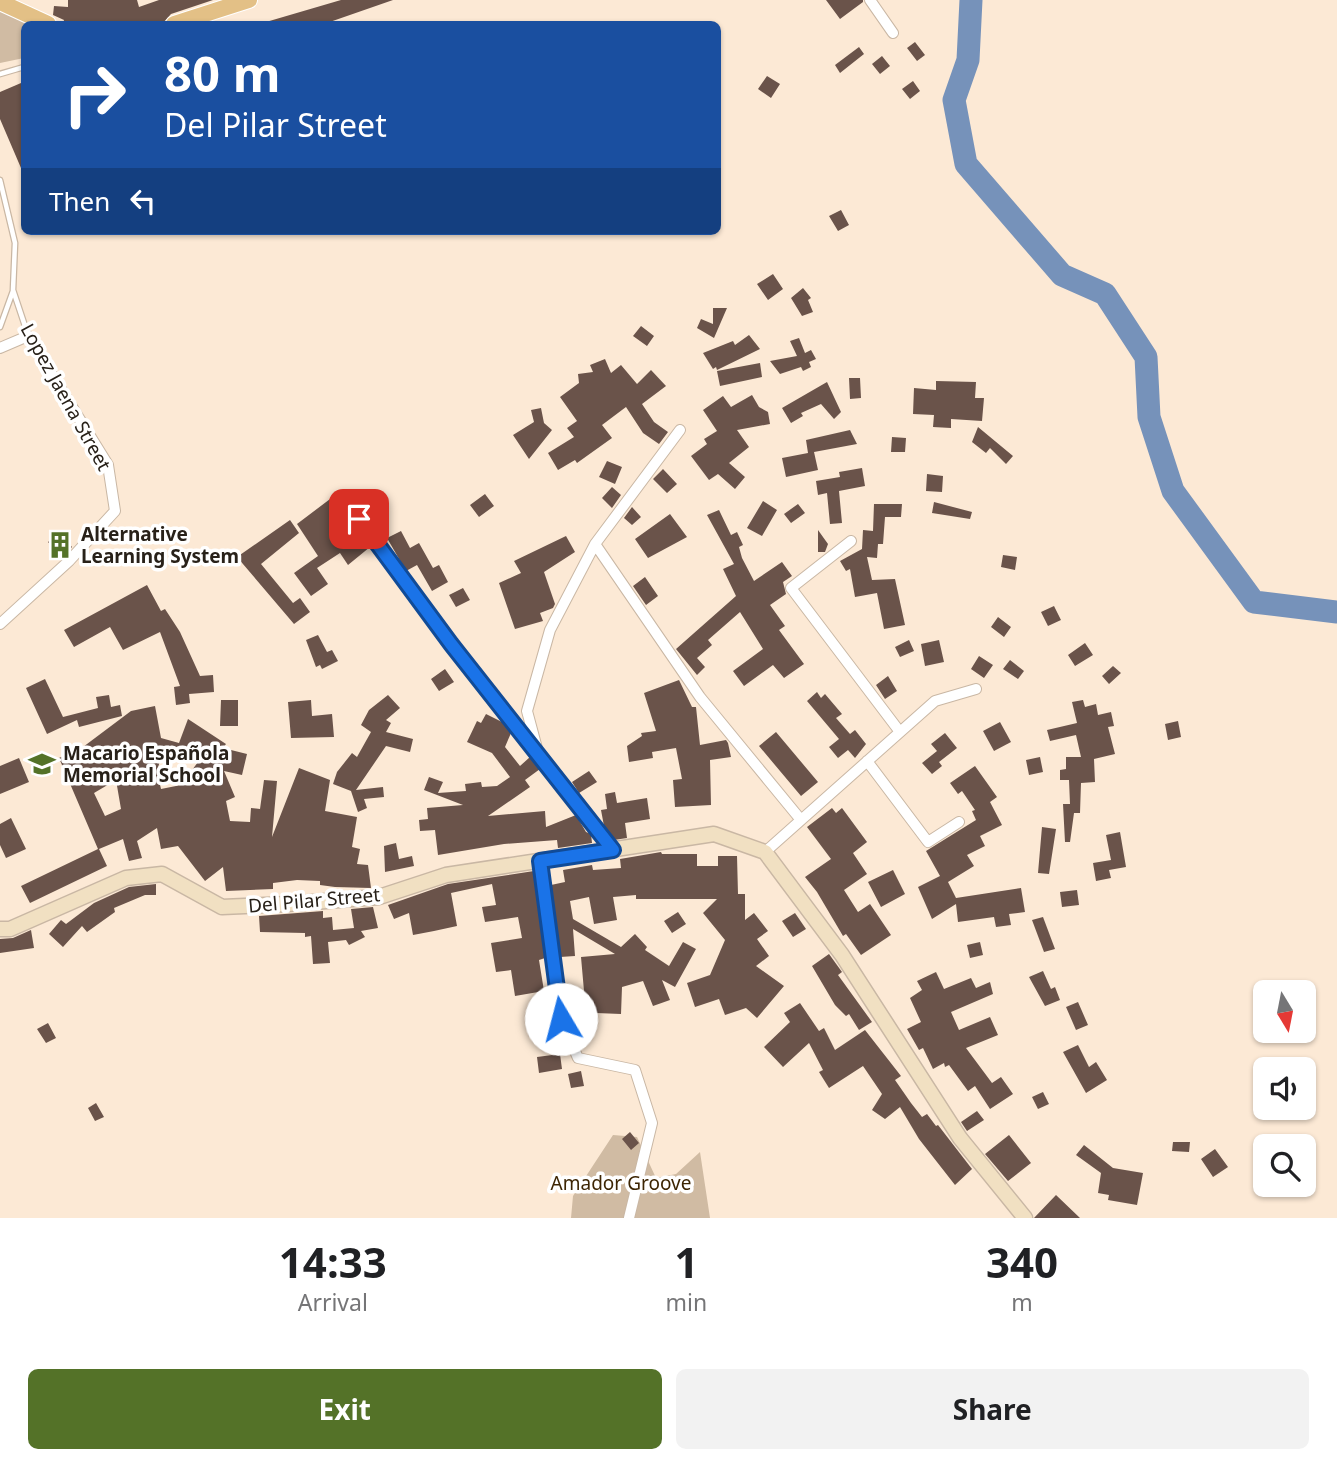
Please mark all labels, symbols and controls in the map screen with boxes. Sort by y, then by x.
text: 80 m [164,40,281,106]
icon: right [49,49,140,140]
text: Del Pilar Street [164,103,387,146]
icon: left [124,182,162,220]
text: Then [49,183,110,219]
street label: Lopez Jaena Street [15,319,117,475]
pin [329,489,389,549]
icon: arrive [340,500,378,538]
place label: Alternative Learning System [81,521,239,569]
building icon: Alternative Learning System [45,530,75,560]
place label: Macario Española Memorial School [63,740,229,788]
school or university icon: Macario Española Memorial School [27,749,57,779]
street label: Del Pilar Street [247,881,381,919]
north arrow [1253,980,1316,1043]
map controls [1253,980,1316,1197]
position arrow [524,982,598,1056]
button: sound [1253,1057,1316,1120]
button: search [1253,1134,1316,1197]
park label: Amador Groove [551,1170,691,1196]
text: 14:33 [279,1233,387,1290]
text: 1 [674,1233,698,1290]
text: 340 [986,1233,1058,1290]
text: Arrival [298,1286,368,1318]
text: min [666,1286,707,1318]
text: m [1011,1286,1033,1318]
button: Exit [28,1369,662,1449]
button: Share [676,1369,1309,1449]

